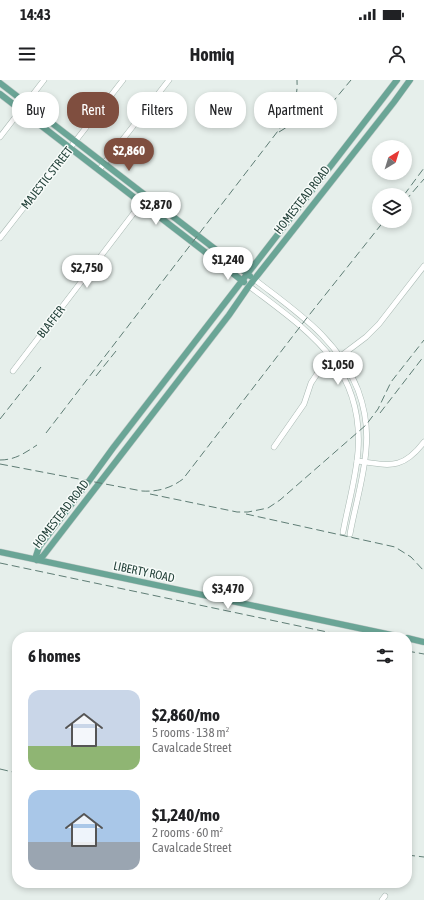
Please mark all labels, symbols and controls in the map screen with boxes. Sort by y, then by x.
text: 14:43 [20,6,51,23]
icon: menu [16,43,38,65]
icon: person [386,43,408,65]
text: Homiq [190,44,234,65]
chip: Buy [12,92,59,128]
chip: Rent [67,92,119,128]
chip: Filters [127,92,187,128]
chip: New [195,92,246,128]
chip: Apartment [254,92,337,128]
pin: $2,860 [96,138,162,172]
north arrow [372,140,412,180]
map controls [372,140,412,228]
text: $2,860 [113,143,145,158]
street label: MAJESTIC STREET [18,144,76,212]
street label: HOMESTEAD ROAD [271,163,333,237]
button: layers [372,188,412,228]
pin: $2,870 [123,192,189,226]
text: $2,870 [140,197,172,212]
pin: $1,240 [195,247,261,281]
text: $1,240 [212,252,244,267]
pin: $2,750 [54,255,120,289]
text: $2,750 [71,260,103,275]
street label: BLAFFER [34,303,68,341]
pin: $1,050 [305,352,371,386]
text: $1,050 [322,357,354,372]
street label: HOMESTEAD ROAD [30,477,92,551]
street label: LIBERTY ROAD [112,559,176,585]
pin: $3,470 [195,576,261,610]
text: $3,470 [212,581,244,596]
icon: filters [374,645,396,667]
text: 6 homes [28,646,81,666]
text: $2,860/mo [152,705,220,725]
icon: home [60,706,108,754]
text: 5 rooms · 138 m² [152,725,229,740]
text: Cavalcade Street [152,740,232,755]
text: $1,240/mo [152,805,220,825]
icon: home [60,806,108,854]
text: 2 rooms · 60 m² [152,825,223,840]
text: Cavalcade Street [152,840,232,855]

